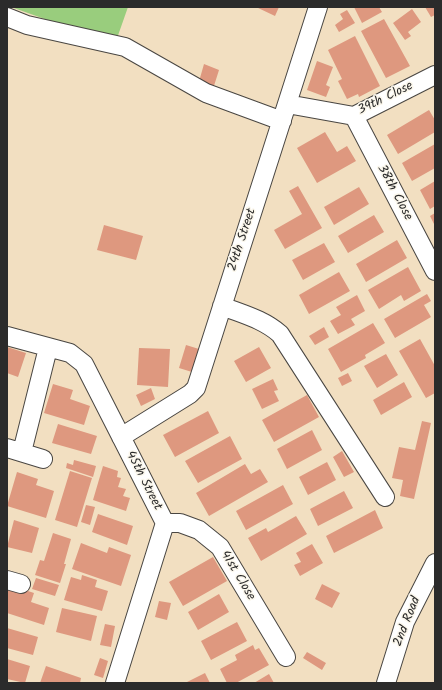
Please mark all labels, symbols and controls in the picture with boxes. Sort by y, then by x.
street label: 39th Close [356,79,416,119]
street label: 38th Close [373,163,415,223]
street label: 24th Street [226,207,260,273]
street label: 45th Street [121,449,165,513]
street label: 41st Close [216,548,258,604]
street label: 2nd Road [391,595,425,649]

